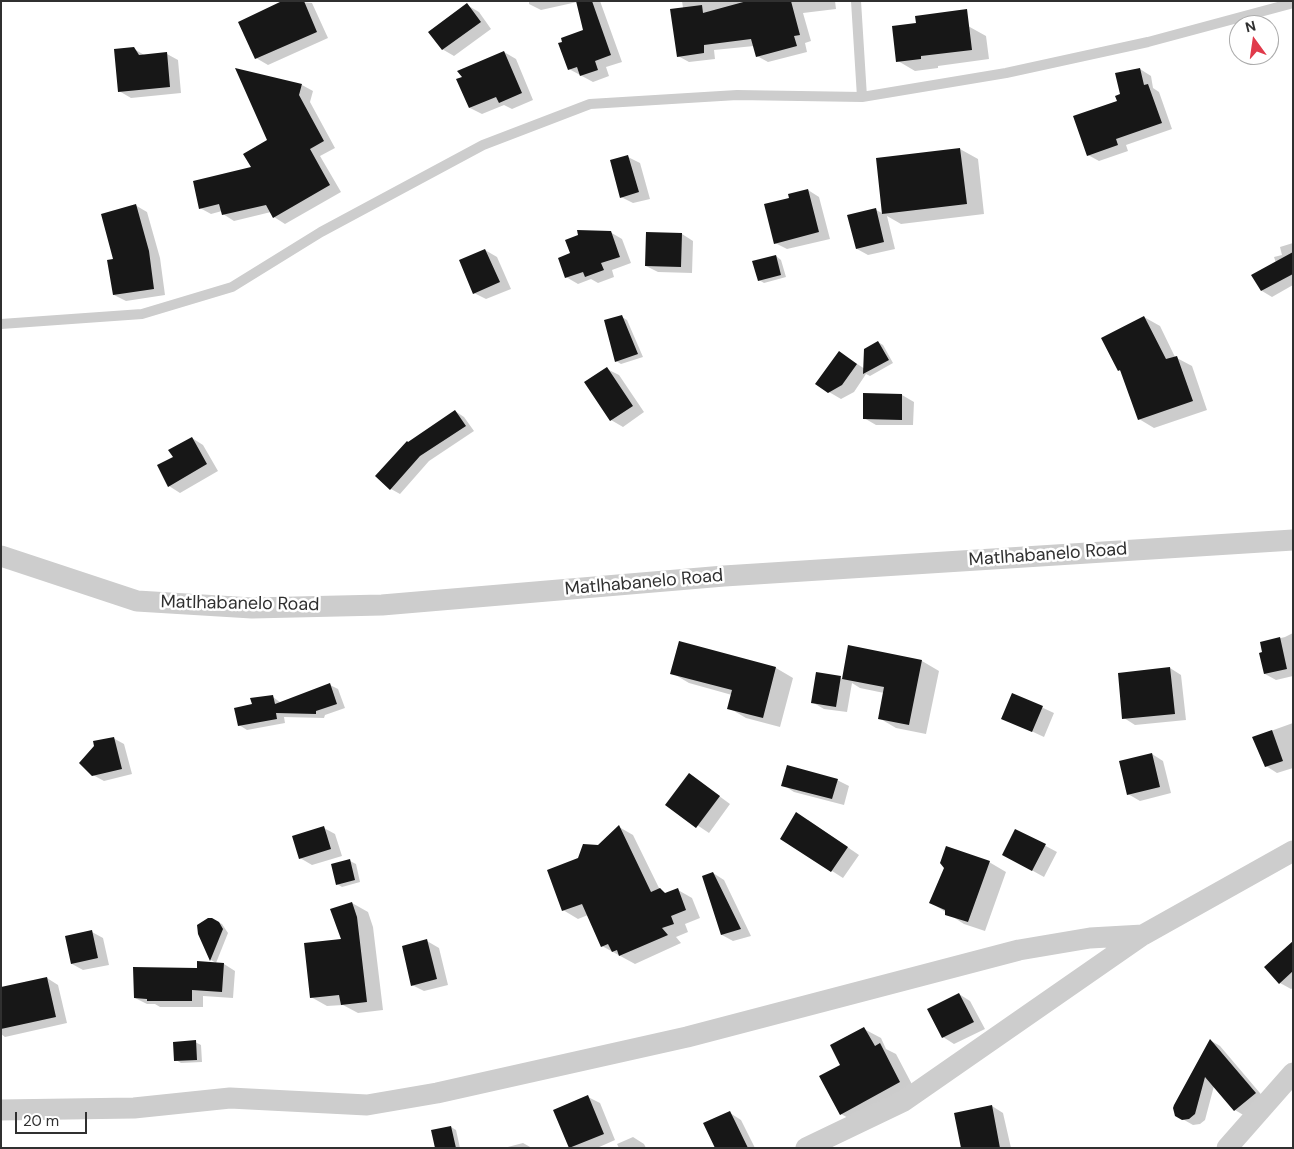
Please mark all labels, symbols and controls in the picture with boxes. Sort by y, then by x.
north arrow [1229,15,1279,65]
text: N [1243,16,1258,36]
street label: Matlhabanelo Road [968,539,1128,571]
street label: Matlhabanelo Road [564,565,724,601]
street label: Matlhabanelo Road [160,592,320,616]
scale bar [18,1102,90,1134]
text: 20 m [23,1111,59,1131]

